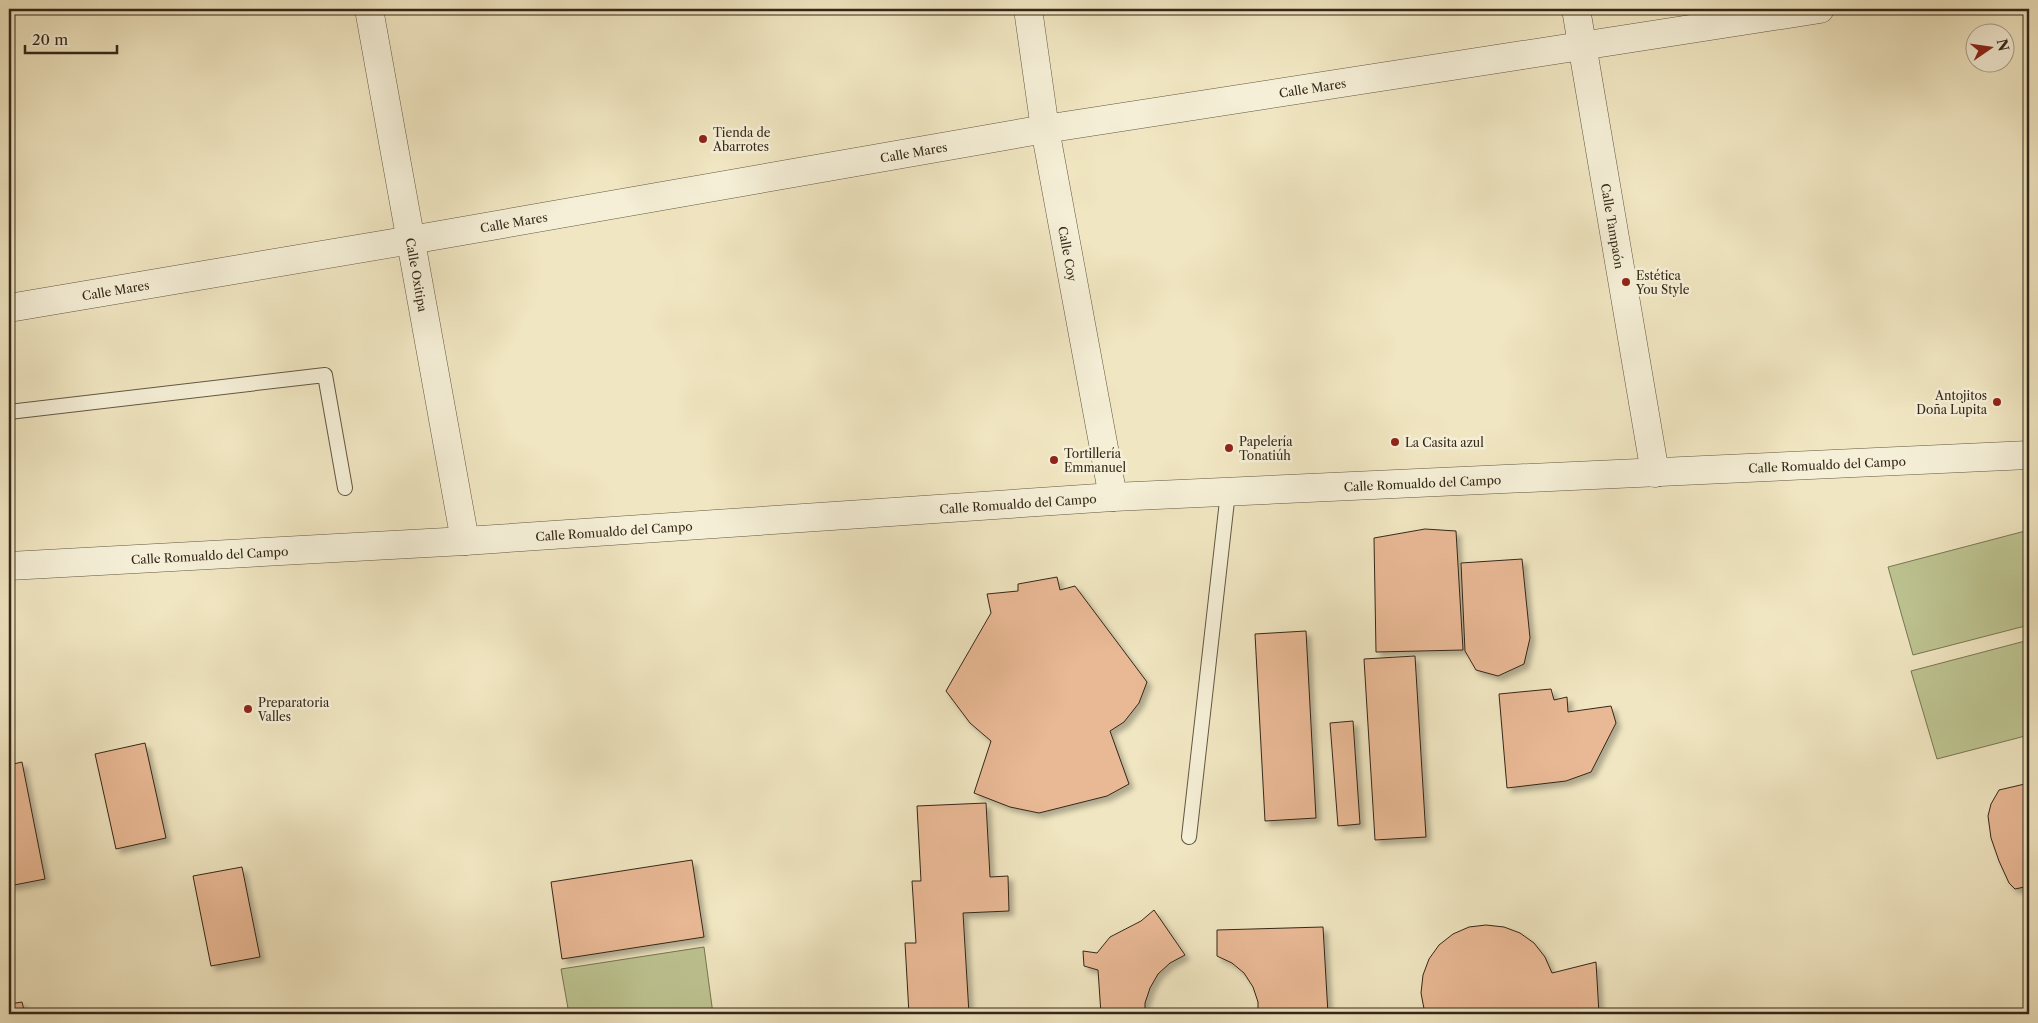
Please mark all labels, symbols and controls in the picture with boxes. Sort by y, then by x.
scale bar [25,22,118,54]
north arrow [1966,22,2016,72]
text: 20 m [32,30,68,49]
text: N [1993,37,2013,53]
street label: Calle Mares [1278,75,1347,100]
place label: Tienda de Abarrotes [712,125,771,154]
marker: Tienda de Abarrotes [697,133,709,145]
street label: Calle Mares [879,139,948,165]
street label: Calle Tampaón [1598,182,1628,270]
street label: Calle Mares [479,209,548,235]
street label: Calle Coy [1056,225,1081,283]
street label: Calle Oxitipa [403,237,431,314]
place label: Estética You Style [1635,268,1690,297]
marker: Estética You Style [1620,276,1632,288]
street label: Calle Mares [81,277,150,303]
place label: Antojitos Doña Lupita [1916,388,1988,417]
marker: Antojitos Doña Lupita [1991,396,2003,408]
place label: Papelería Tonatiúh [1239,434,1293,463]
place label: La Casita azul [1405,435,1484,450]
marker: La Casita azul [1389,436,1401,448]
marker: Papelería Tonatiúh [1223,442,1235,454]
place label: Tortillería Emmanuel [1064,446,1127,475]
street label: Calle Romualdo del Campo [1748,453,1906,475]
marker: Tortillería Emmanuel [1048,454,1060,466]
street label: Calle Romualdo del Campo [1343,472,1502,494]
street label: Calle Romualdo del Campo [939,491,1097,516]
street label: Calle Romualdo del Campo [535,518,693,544]
street label: Calle Romualdo del Campo [131,543,289,567]
place label: Preparatoria Valles [257,695,330,724]
marker: Preparatoria Valles [242,703,254,715]

